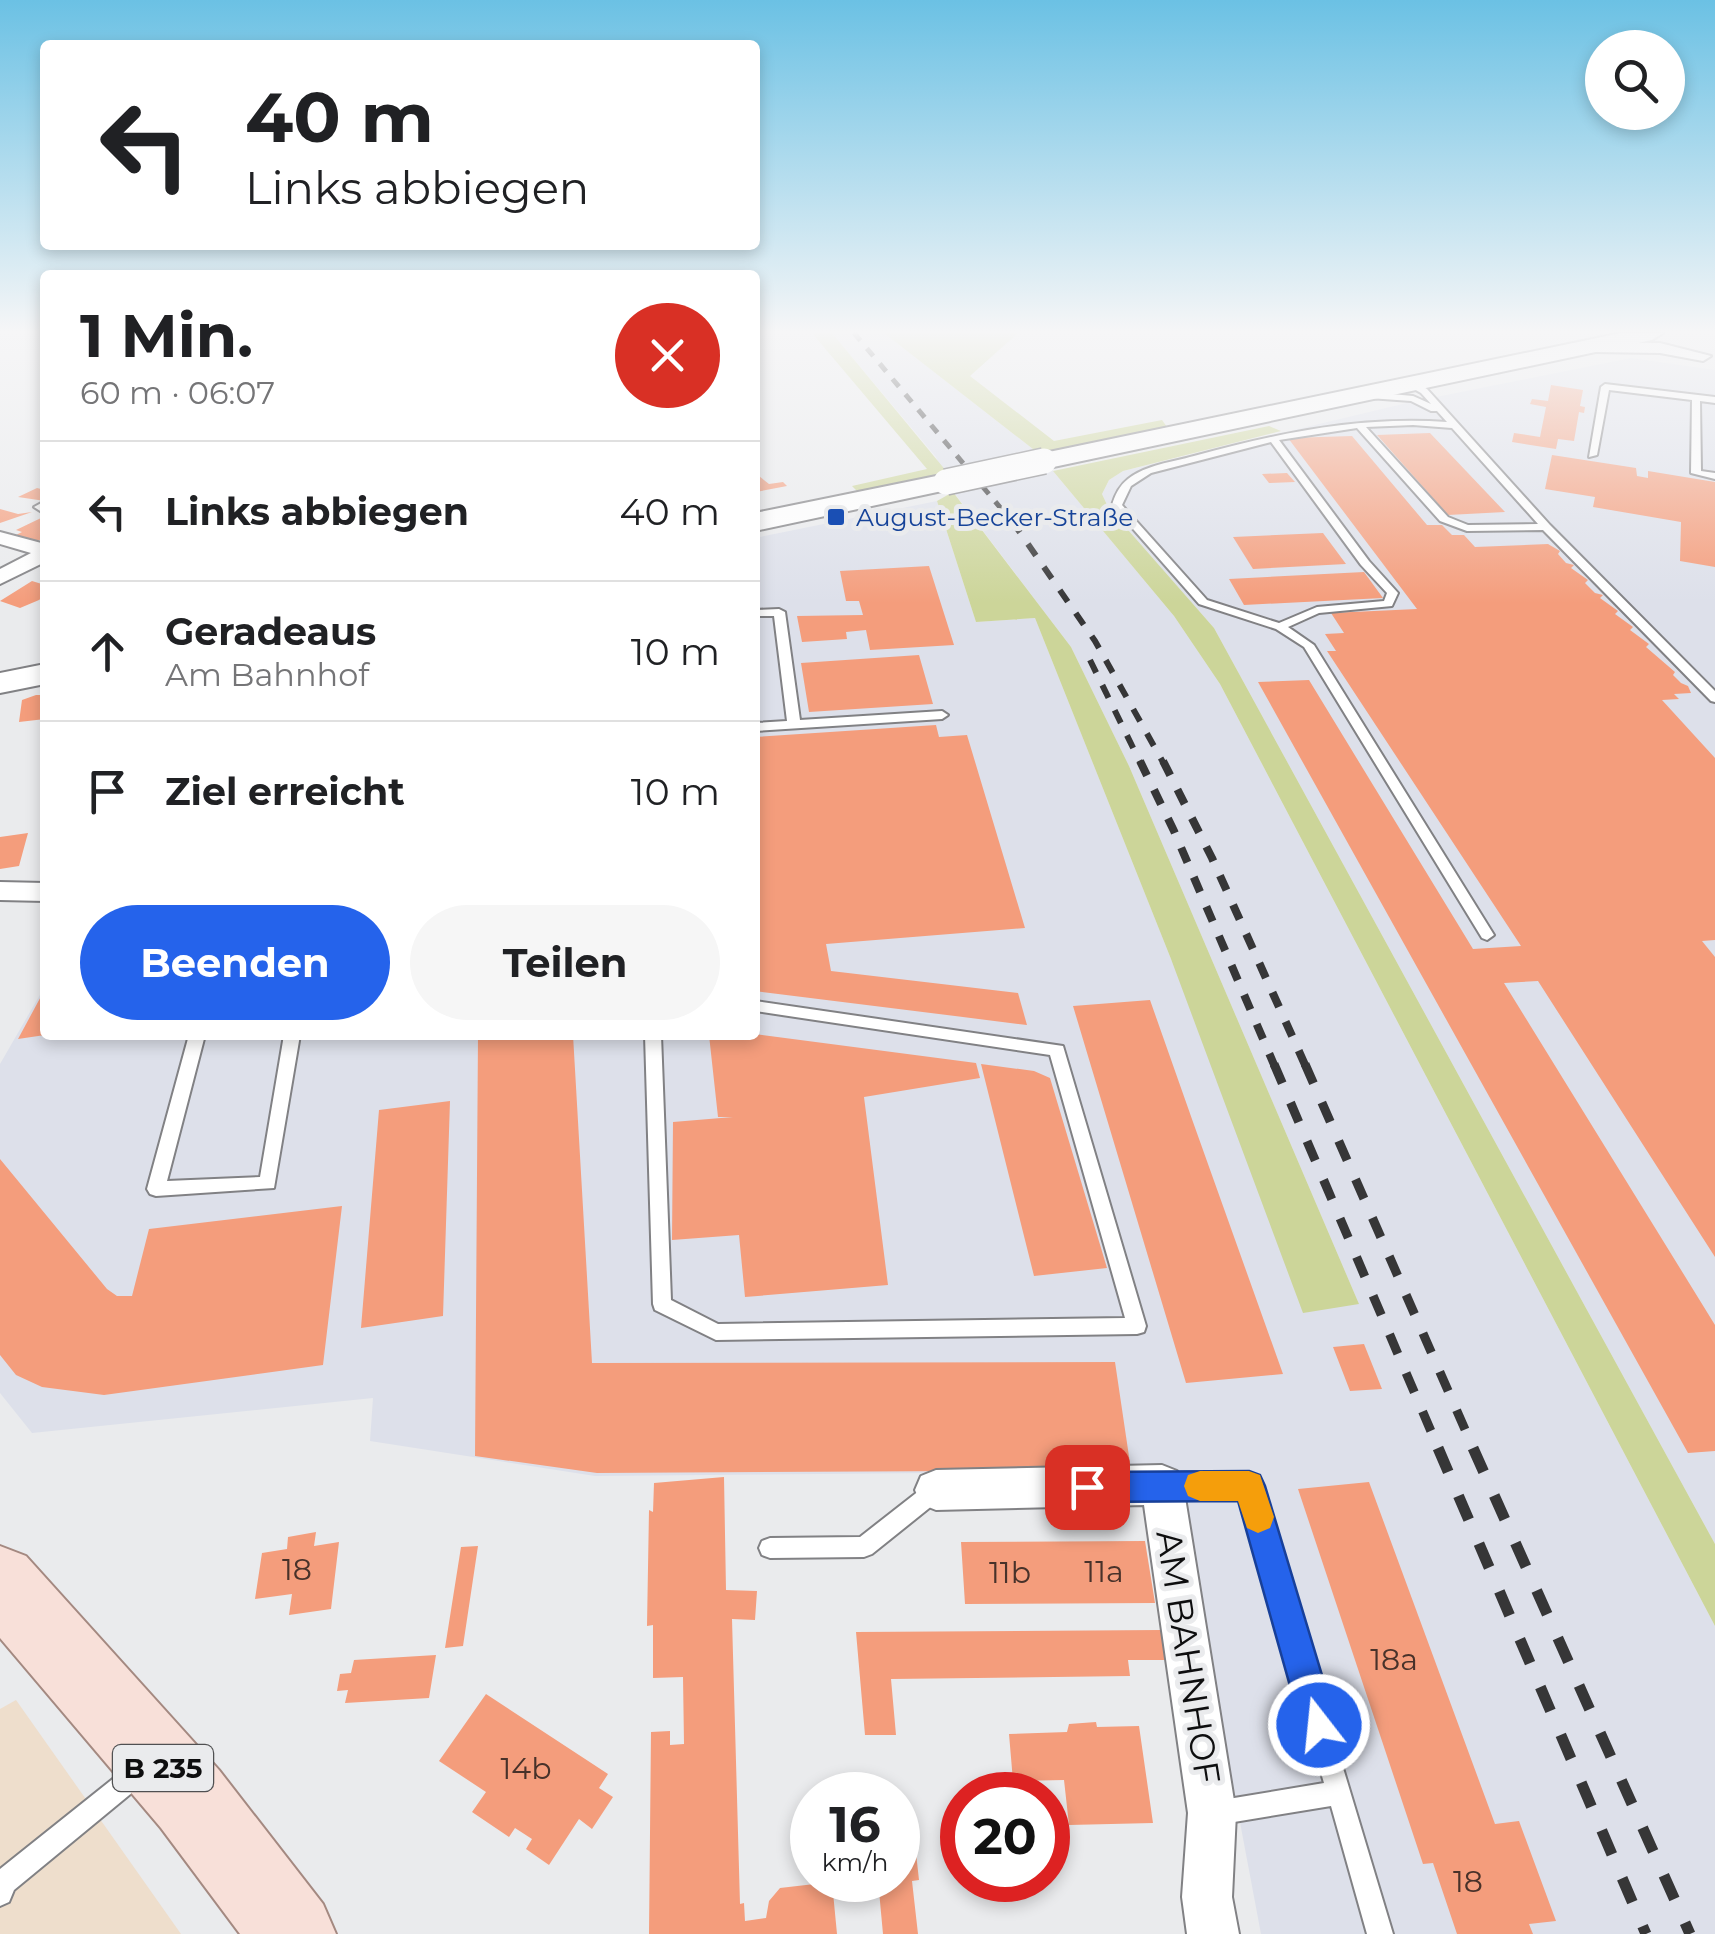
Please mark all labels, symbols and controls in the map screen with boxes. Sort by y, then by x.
map controls [1585,30,1685,130]
button: search [1585,30,1685,130]
text: 40 m [245,74,434,160]
icon: left [80,80,210,210]
text: Links abbiegen [245,160,589,215]
text: 1 Min. [80,299,253,372]
button: close [615,303,720,408]
text: 60 m · 06:07 [80,373,275,412]
icon: left [80,484,135,539]
text: Links abbiegen [165,488,469,535]
text: 40 m [619,488,720,535]
place label: August-Becker-Straße [856,502,1133,532]
marker: August-Becker-Straße [825,506,847,528]
text: Geradeaus [165,608,376,655]
icon: ahead [80,624,135,679]
text: 10 m [631,628,720,675]
text: Am Bahnhof [165,655,369,694]
icon: arrive [80,764,135,819]
text: Ziel erreicht [165,768,405,815]
text: 10 m [631,768,720,815]
button: Beenden [80,905,390,1020]
button: Teilen [410,905,720,1020]
pin [1045,1445,1130,1530]
icon: arrive [1060,1460,1115,1515]
street label: AM BAHNHOF [1147,1527,1230,1787]
house number: 18 [282,1551,312,1588]
house number: 11a [1084,1553,1124,1590]
house number: 11b [989,1554,1031,1591]
house number: 18a [1370,1641,1418,1678]
position arrow [1267,1673,1371,1777]
road number: B 235 [113,1745,213,1791]
house number: 14b [501,1750,552,1787]
speed limit sign: 20 [940,1772,1070,1902]
text: 16 [829,1794,881,1855]
text: km/h [822,1847,888,1877]
house number: 18 [1453,1863,1483,1900]

